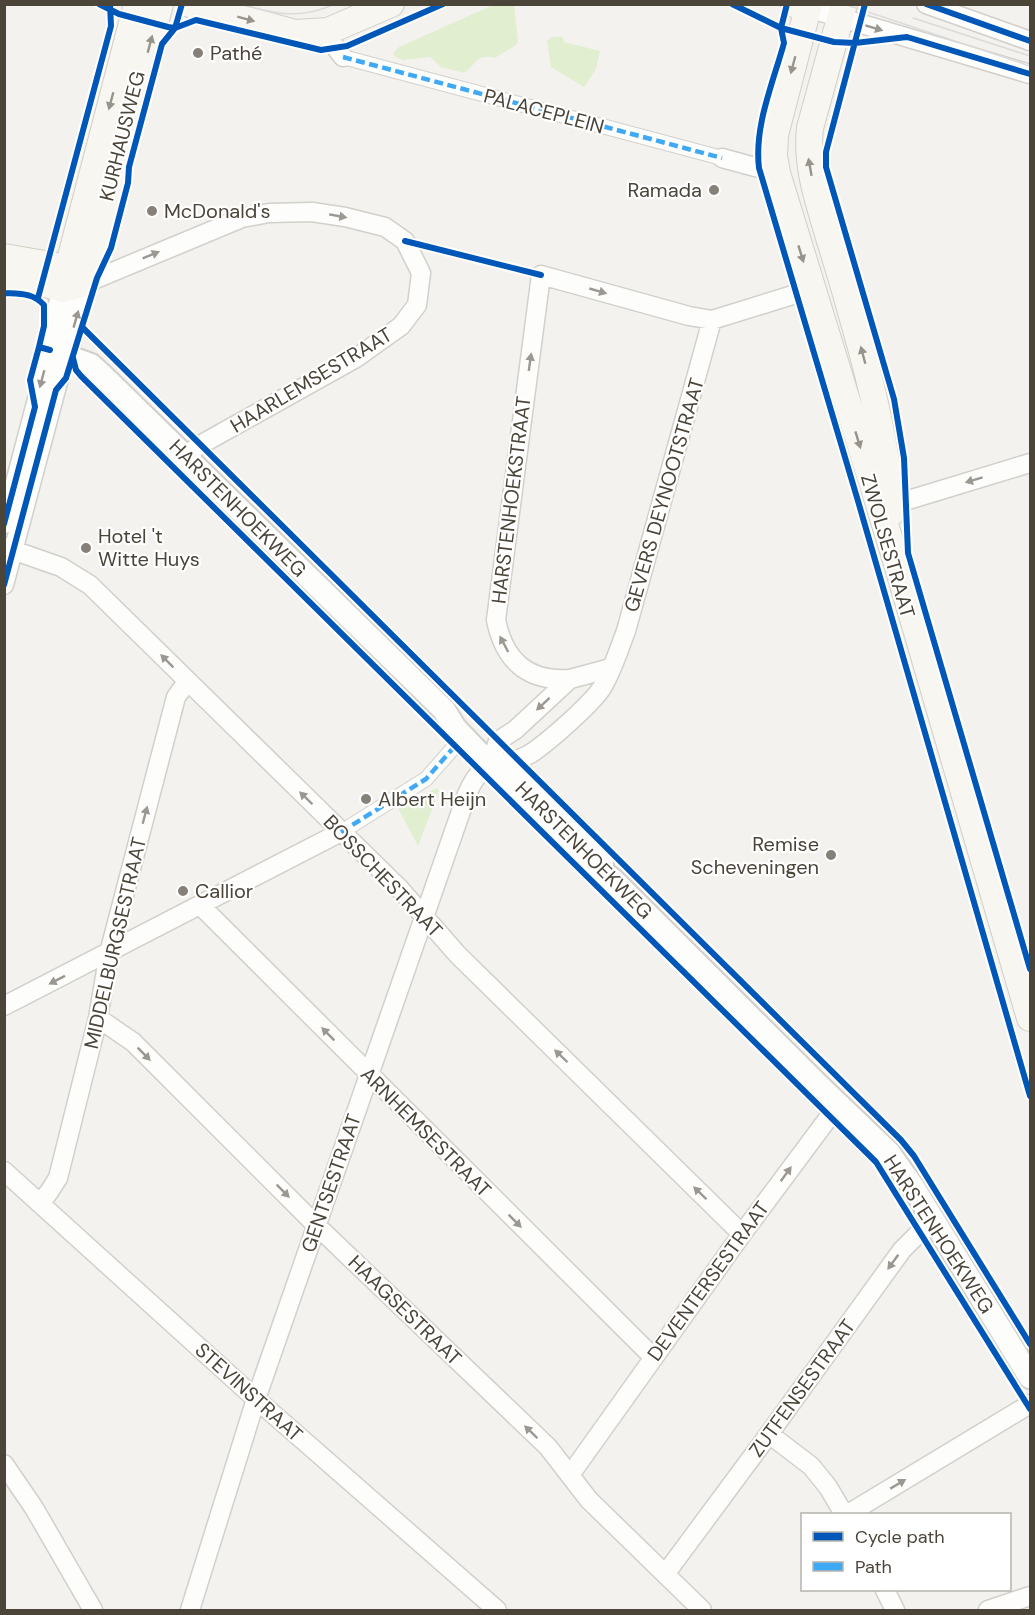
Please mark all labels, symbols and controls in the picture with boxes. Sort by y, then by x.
one-way arrow [237,15,255,25]
one-way arrow [865,24,883,33]
one-way arrow [146,34,155,52]
place label: Pathé [210,40,262,66]
marker: Pathé [191,46,205,60]
one-way arrow [788,56,798,74]
street label: KURHAUSWEG [93,68,151,204]
street label: PALACEPLEIN [481,82,607,140]
one-way arrow [106,93,115,111]
one-way arrow [806,157,815,176]
place label: Ramada [627,177,702,203]
marker: Ramada [707,183,721,197]
place label: McDonald's [164,198,270,224]
marker: McDonald's [145,204,159,218]
one-way arrow [328,212,347,221]
one-way arrow [797,245,806,263]
one-way arrow [142,250,160,260]
one-way arrow [589,287,607,296]
one-way arrow [71,310,81,328]
street label: HAARLEMSESTRAAT [225,321,397,439]
one-way arrow [857,346,867,364]
one-way arrow [525,352,534,371]
one-way arrow [37,369,47,388]
street label: GEVERS DEYNOOTSTRAAT [618,375,710,615]
street label: HARSTENHOEKSTRAAT [485,395,537,605]
one-way arrow [854,431,863,449]
street label: HARSTENHOEKWEG [164,434,312,582]
street label: ZWOLSESTRAAT [855,471,921,621]
one-way arrow [965,476,983,485]
place label: Hotel 't Witte Huys [98,523,200,572]
marker: Hotel 't Witte Huys [79,541,93,555]
one-way arrow [500,636,509,653]
one-way arrow [160,655,174,669]
one-way arrow [536,697,551,710]
street label: HARSTENHOEKWEG [510,776,658,924]
place label: Albert Heijn [378,786,486,812]
one-way arrow [299,791,314,805]
marker: Albert Heijn [359,792,373,806]
one-way arrow [141,806,150,824]
street label: BOSSCHESTRAAT [318,809,448,943]
place label: Remise Scheveningen [691,831,819,880]
street label: MIDDELBURGSESTRAAT [78,835,152,1051]
marker: Remise Scheveningen [824,848,838,862]
place label: Callior [195,878,253,904]
marker: Callior [176,884,190,898]
one-way arrow [48,975,65,984]
one-way arrow [321,1027,335,1041]
one-way arrow [137,1046,151,1060]
one-way arrow [554,1050,568,1064]
street label: ARNHEMSESTRAAT [355,1061,497,1203]
street label: GENTSESTRAAT [295,1110,367,1256]
street label: HARSTENHOEKWEG [878,1150,1000,1318]
one-way arrow [780,1166,792,1182]
one-way arrow [275,1184,289,1198]
one-way arrow [692,1186,707,1200]
street label: DEVENTERSESTRAAT [641,1196,775,1366]
one-way arrow [507,1213,521,1227]
street label: HAAGSESTRAAT [343,1249,467,1371]
one-way arrow [887,1254,899,1270]
street label: ZUTFENSESTRAAT [743,1314,861,1462]
street label: STEVINSTRAAT [190,1337,308,1447]
one-way arrow [525,1425,539,1439]
one-way arrow [890,1479,906,1490]
legend [801,1513,1011,1591]
text: Cycle path [855,1525,945,1549]
text: Path [855,1555,892,1579]

